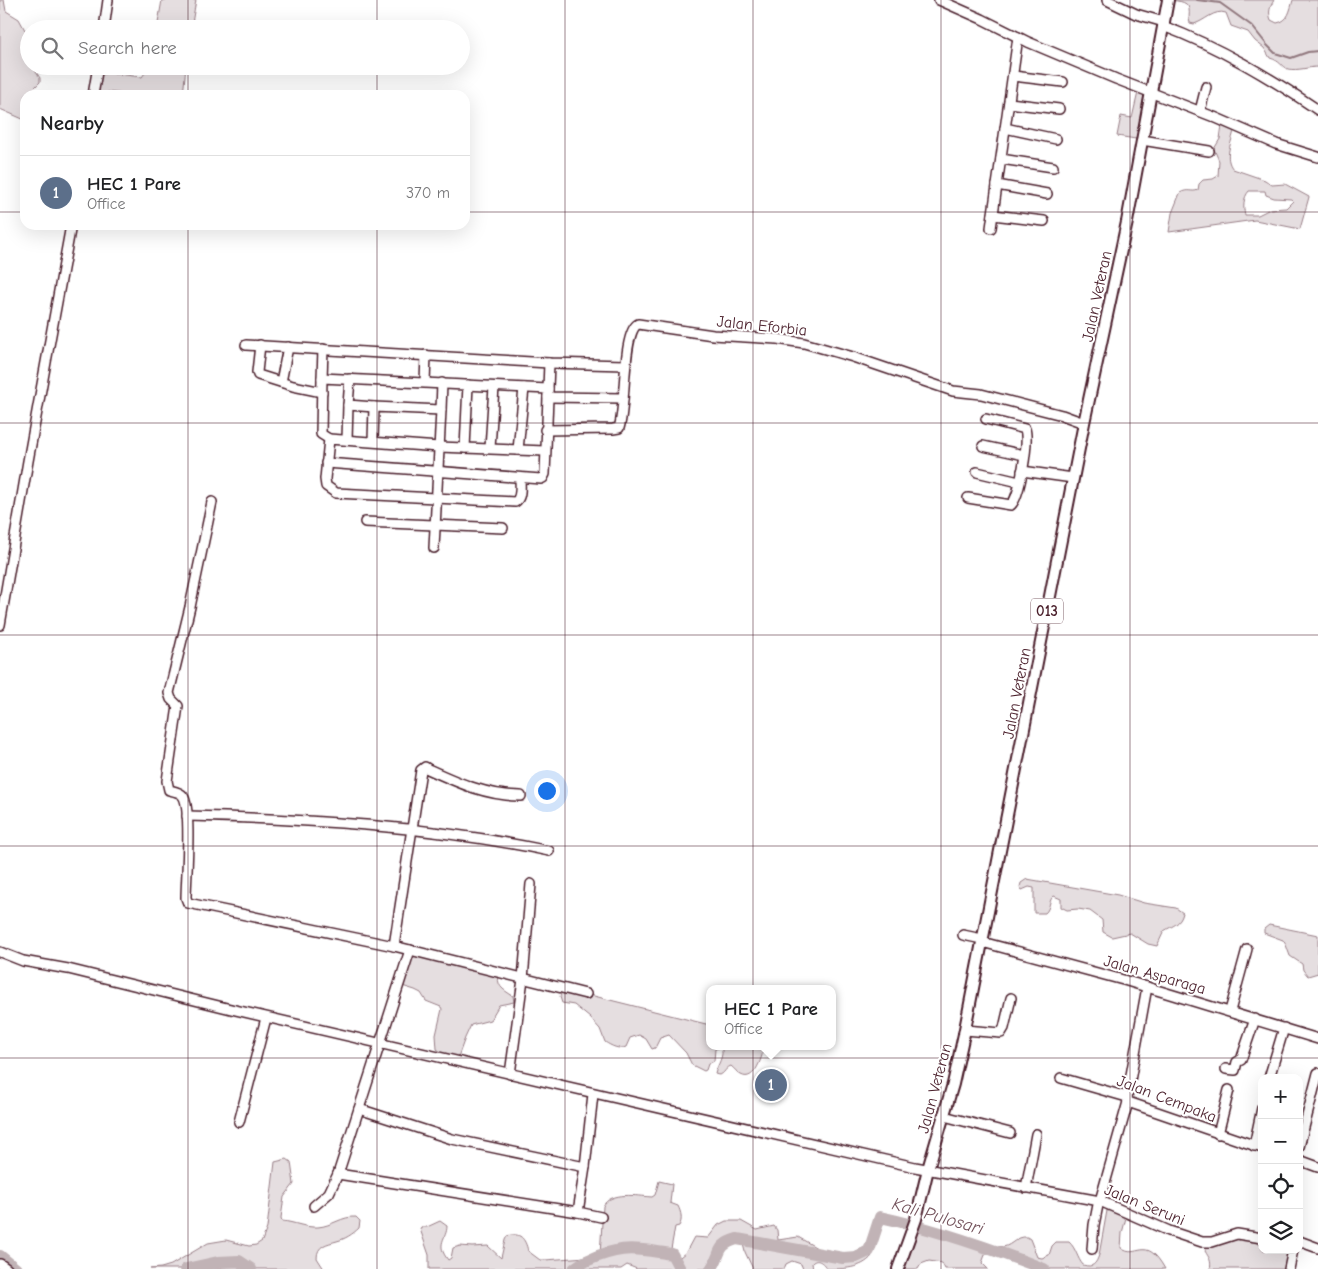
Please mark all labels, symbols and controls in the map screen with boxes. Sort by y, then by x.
search box [20,20,470,75]
icon: search [38,34,66,62]
text: Search here [78,37,177,59]
text: Nearby [40,111,104,135]
text: HEC 1 Pare [87,173,181,195]
text: 1 [53,184,59,202]
text: 370 m [406,184,450,202]
text: Office [87,195,126,213]
street label: Jalan Veteran [1079,249,1115,343]
street label: Jalan Eforbia [716,312,808,340]
road number: 013 [1031,598,1063,624]
street label: Jalan Veteran [999,646,1035,740]
your location [534,778,560,804]
street label: Jalan Asparaga [1102,952,1208,998]
popup [706,985,836,1050]
text: HEC 1 Pare [724,998,818,1020]
text: Office [724,1020,763,1038]
street label: Jalan Veteran [914,1041,956,1135]
pin: 1 [755,1066,787,1104]
street label: Jalan Cempaka [1114,1072,1219,1126]
map controls [1258,1074,1303,1254]
button: + [1258,1074,1303,1119]
button: − [1258,1119,1303,1164]
button: locate [1258,1164,1303,1209]
street label: Jalan Seruni [1102,1181,1188,1229]
water label: Kali Pulosari [890,1193,987,1240]
button: layers [1258,1209,1303,1254]

